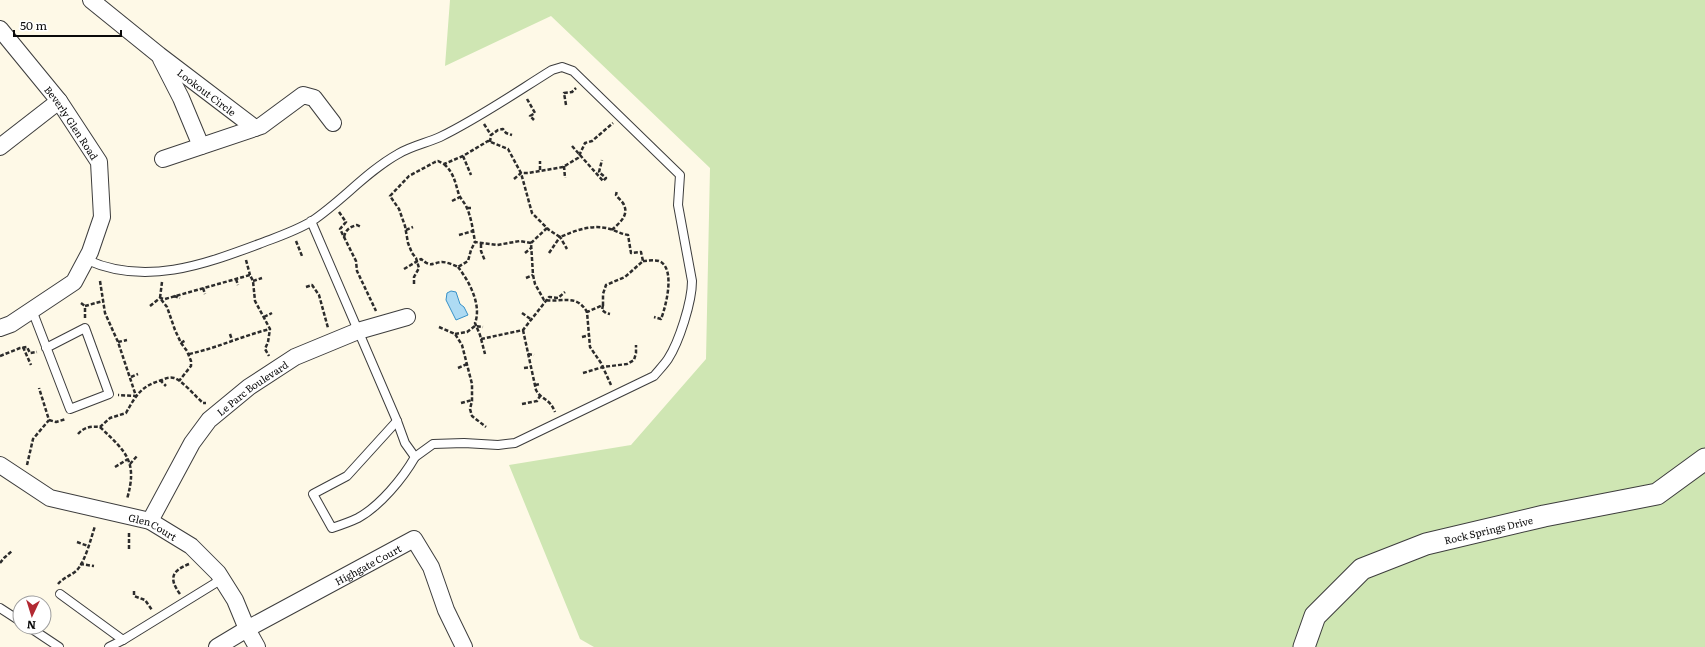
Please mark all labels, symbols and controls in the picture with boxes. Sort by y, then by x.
scale bar [14,12,121,38]
text: 50 m [20,16,47,34]
street label: Lookout Circle [175,64,240,119]
street label: Beverly Glen Road [42,82,103,162]
street label: Le Parc Boulevard [213,356,291,419]
street label: Glen Court [127,509,180,543]
street label: Rock Springs Drive [1442,511,1534,547]
street label: Highgate Court [332,540,404,588]
north arrow [12,595,52,635]
text: N [26,618,36,634]

